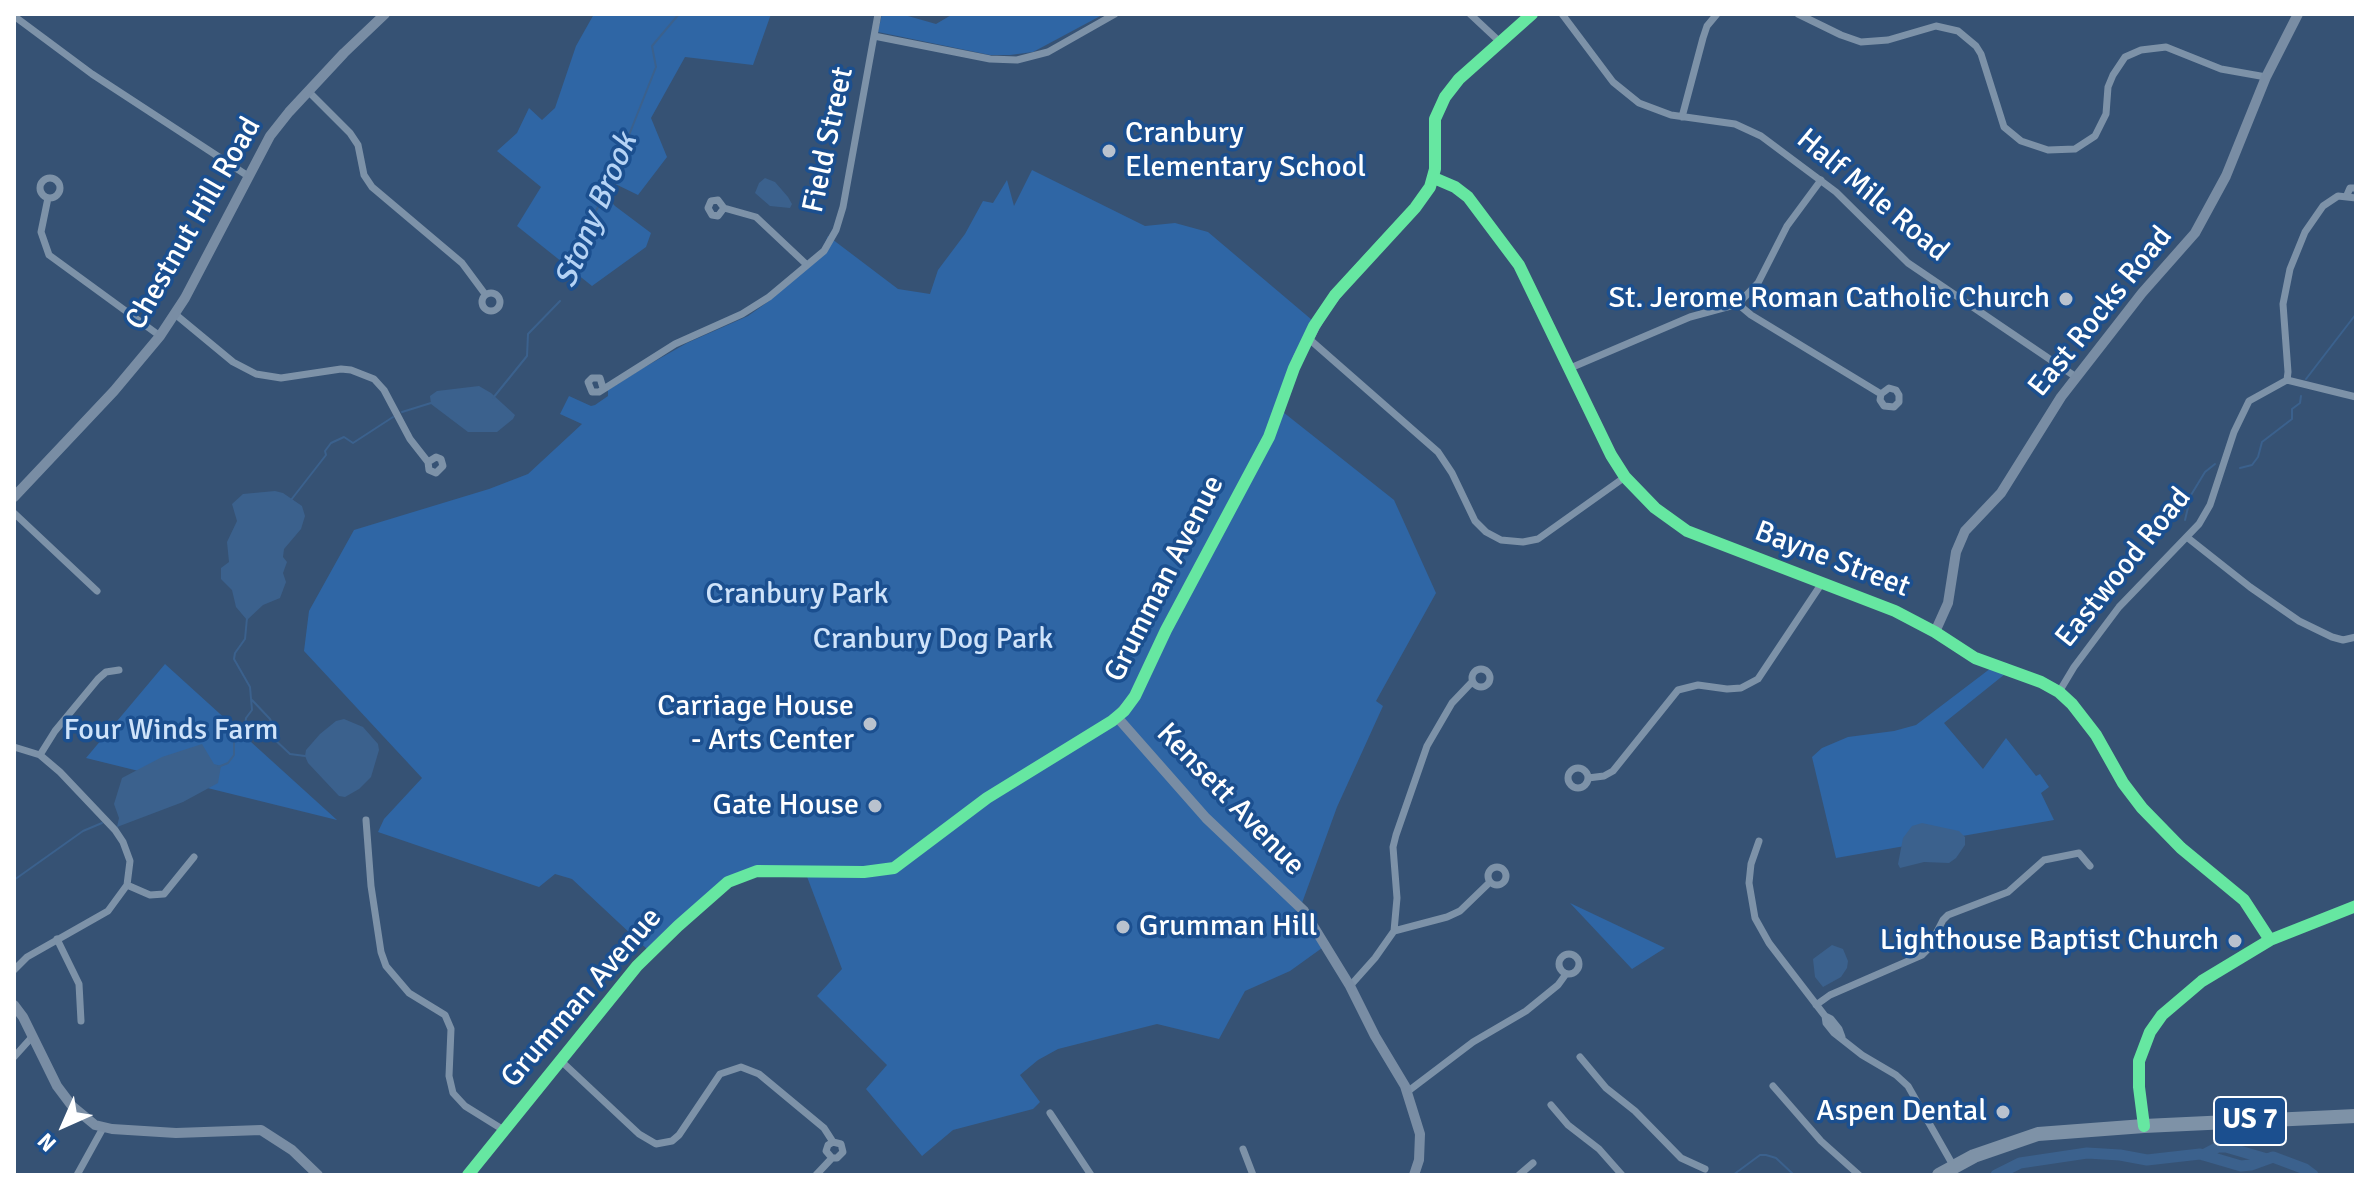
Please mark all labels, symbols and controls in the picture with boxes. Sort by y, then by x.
street label: Field Street [796,64,862,216]
street label: Chestnut Hill Road [119,111,269,337]
place label: Cranbury Elementary School [1125,116,1366,186]
street label: Half Mile Road [1789,122,1955,270]
water label: Stony Brook [547,128,647,294]
marker: Cranbury Elementary School [1100,142,1118,160]
street label: East Rocks Road [2021,220,2181,404]
place label: St. Jerome Roman Catholic Church [1608,281,2050,317]
marker: St. Jerome Roman Catholic Church [2057,290,2075,308]
street label: Grumman Avenue [1098,470,1232,688]
street label: Eastwood Road [2049,481,2199,655]
street label: Bayne Street [1749,514,1915,606]
park label: Cranbury Park [706,577,888,613]
park label: Cranbury Dog Park [813,622,1053,658]
place label: Carriage House - Arts Center [657,689,854,760]
park label: Four Winds Farm [64,713,278,749]
marker: Carriage House - Arts Center [861,715,879,733]
street label: Kensett Avenue [1148,716,1312,884]
place label: Gate House [713,788,859,824]
marker: Gate House [866,797,884,815]
street label: Grumman Avenue [494,901,670,1095]
place label: Grumman Hill [1139,909,1317,945]
marker: Grumman Hill [1114,918,1132,936]
place label: Lighthouse Baptist Church [1880,923,2219,959]
marker: Lighthouse Baptist Church [2226,932,2244,950]
north arrow [24,1085,104,1165]
place label: Aspen Dental [1816,1094,1987,1130]
road number: US 7 [2214,1097,2286,1145]
marker: Aspen Dental [1994,1103,2012,1121]
text: N [32,1127,62,1157]

